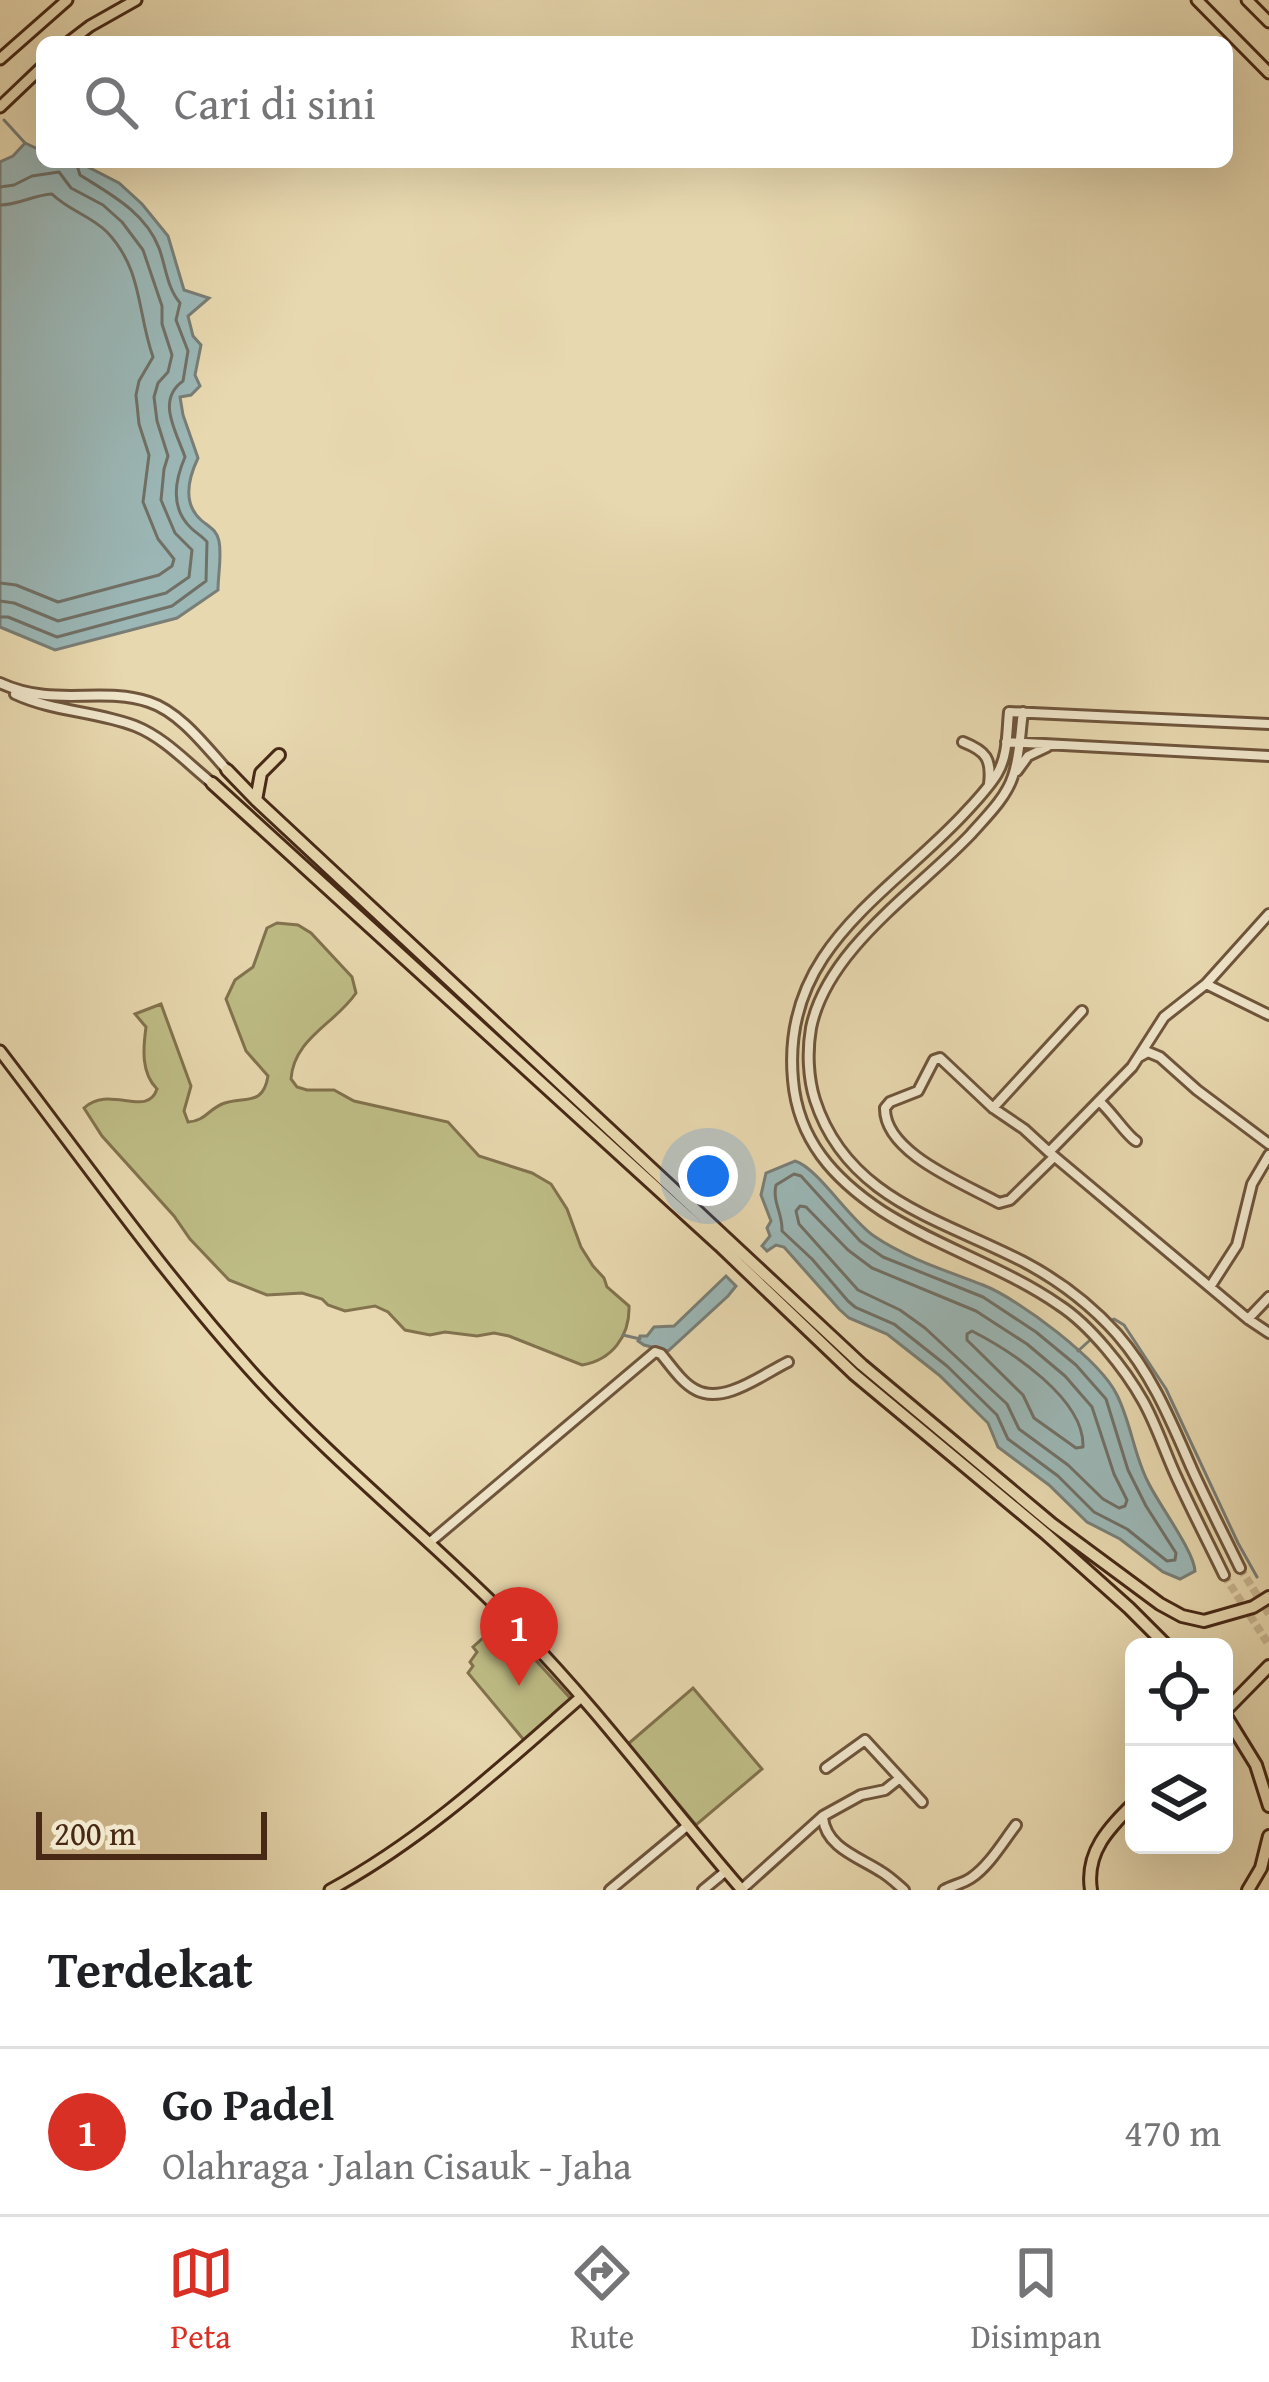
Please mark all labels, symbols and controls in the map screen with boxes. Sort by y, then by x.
search box [36,36,1233,168]
icon: search [78,69,144,135]
text: Cari di sini [174,70,376,135]
your location [678,1146,738,1206]
pin: 1 [480,1587,558,1686]
map controls [1125,1638,1233,1854]
button: locate [1125,1638,1233,1746]
button: layers [1125,1746,1233,1854]
scale bar [36,1806,267,1859]
text: 200 m [54,1809,136,1857]
text: Terdekat [48,1931,253,2006]
text: Go Padel [162,2071,334,2136]
text: 1 [77,2103,97,2160]
text: 470 m [1124,2103,1221,2160]
text: Olahraga · Jalan Cisauk - Jaha [162,2136,632,2193]
tab: Peta [168,2240,234,2360]
tab: Rute [569,2240,635,2360]
tab: Disimpan [971,2240,1101,2360]

